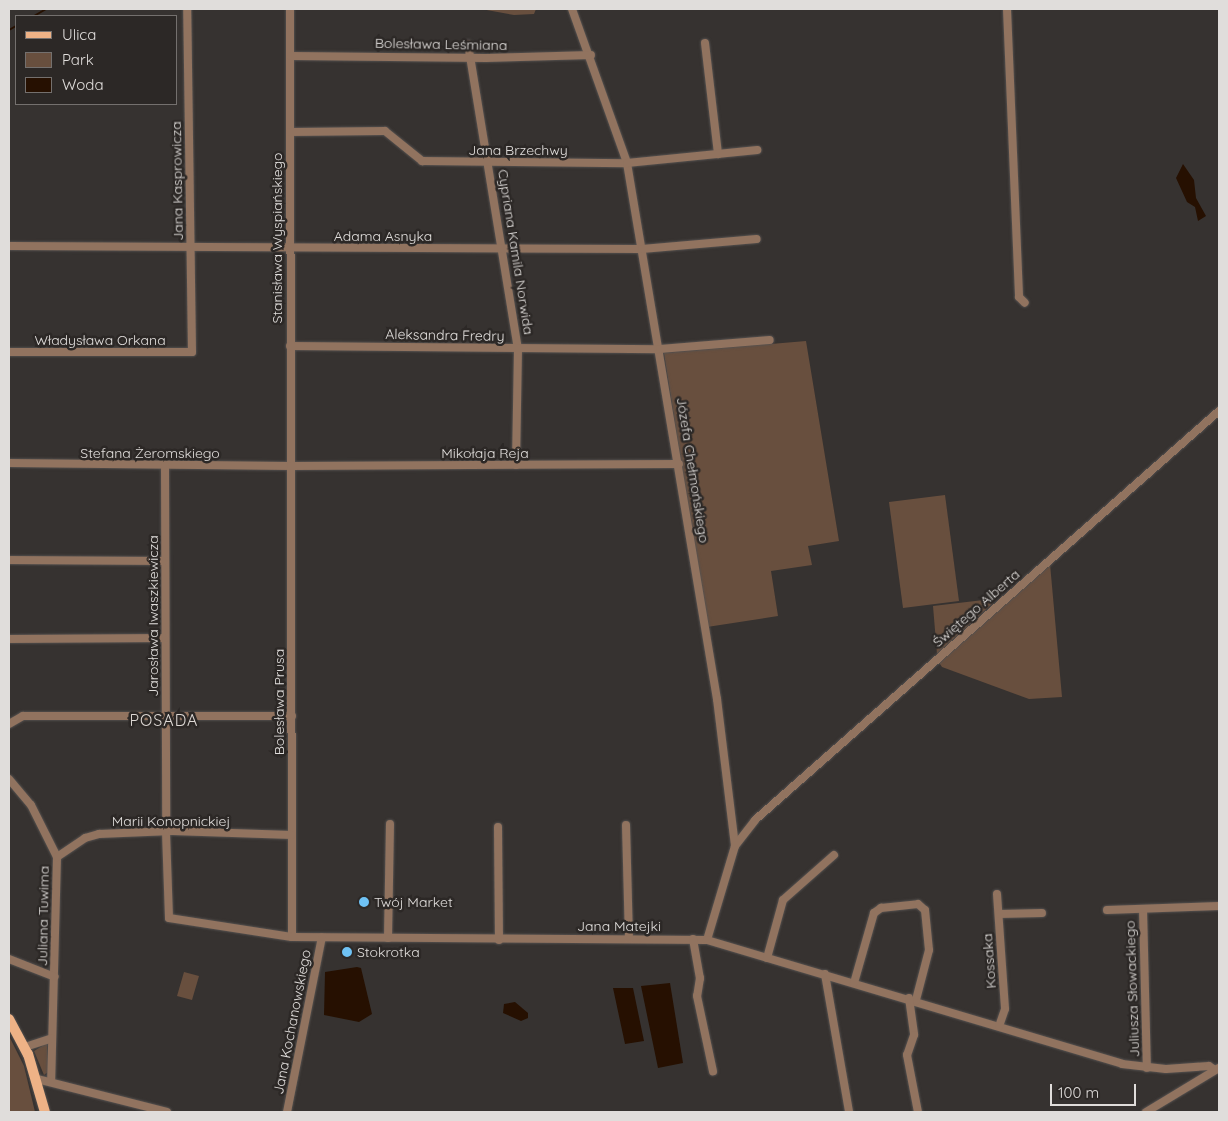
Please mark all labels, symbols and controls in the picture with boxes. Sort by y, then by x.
legend [15,15,178,105]
text: Ulica [62,25,96,44]
street label: Bolesława Leśmiana [375,34,507,54]
text: Park [62,50,94,69]
text: Woda [62,75,104,94]
street label: Jana Kasprowicza [168,121,186,241]
street label: Jana Brzechwy [468,142,568,158]
street label: Stanisława Wyspiańskiego [269,152,285,324]
street label: Cypriana Kamila Norwida [495,168,537,336]
street label: Adama Asnyka [334,228,432,244]
street label: Aleksandra Fredry [385,326,505,344]
street label: Władysława Orkana [34,332,166,348]
street label: Józefa Chełmońskiego [673,396,713,544]
street label: Stefana Żeromskiego [80,445,220,461]
street label: Mikołaja Reja [441,445,529,461]
street label: Jarosława Iwaszkiewicza [145,535,161,697]
street label: Świętego Alberta [929,566,1023,650]
street label: Bolesława Prusa [271,649,287,755]
district label: POSADA [129,710,199,730]
street label: Marii Konopnickiej [112,813,230,829]
street label: Juliana Tuwima [34,866,52,966]
place label: Twój Market [374,894,453,910]
marker: Twój Market [358,896,370,908]
street label: Jana Matejki [577,918,661,934]
street label: Juliusza Słowackiego [1121,920,1143,1058]
street label: Kossaka [979,933,999,989]
place label: Stokrotka [357,944,420,960]
marker: Stokrotka [341,946,353,958]
street label: Jana Kochanowskiego [270,948,314,1096]
scale bar [1053,1074,1139,1106]
text: 100 m [1058,1083,1099,1102]

